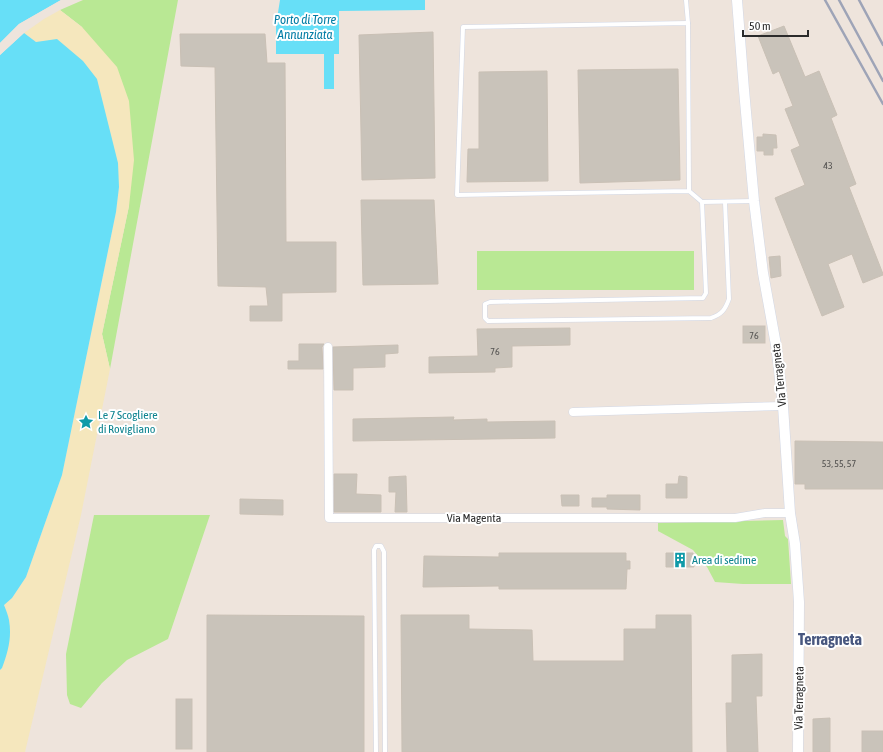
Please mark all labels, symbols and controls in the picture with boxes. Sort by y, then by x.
water label: Porto di Torre Annunziata [274,12,336,42]
scale bar [743,12,808,38]
text: 50 m [749,19,771,33]
house number: 43 [823,160,833,171]
house number: 76 [749,330,759,341]
street label: Via Terragneta [769,343,789,407]
house number: 76 [490,346,500,357]
place label: Le 7 Scogliere di Rovigliano [98,408,158,436]
place icon: Le 7 Scogliere di Rovigliano [77,413,95,431]
house number: 53, 55, 57 [822,458,857,469]
street label: Via Magenta [447,511,501,525]
building icon: Area di sedime [671,551,689,569]
place label: Area di sedime [692,553,756,567]
district label: Terragneta [798,630,862,648]
street label: Via Terragneta [791,666,807,730]

